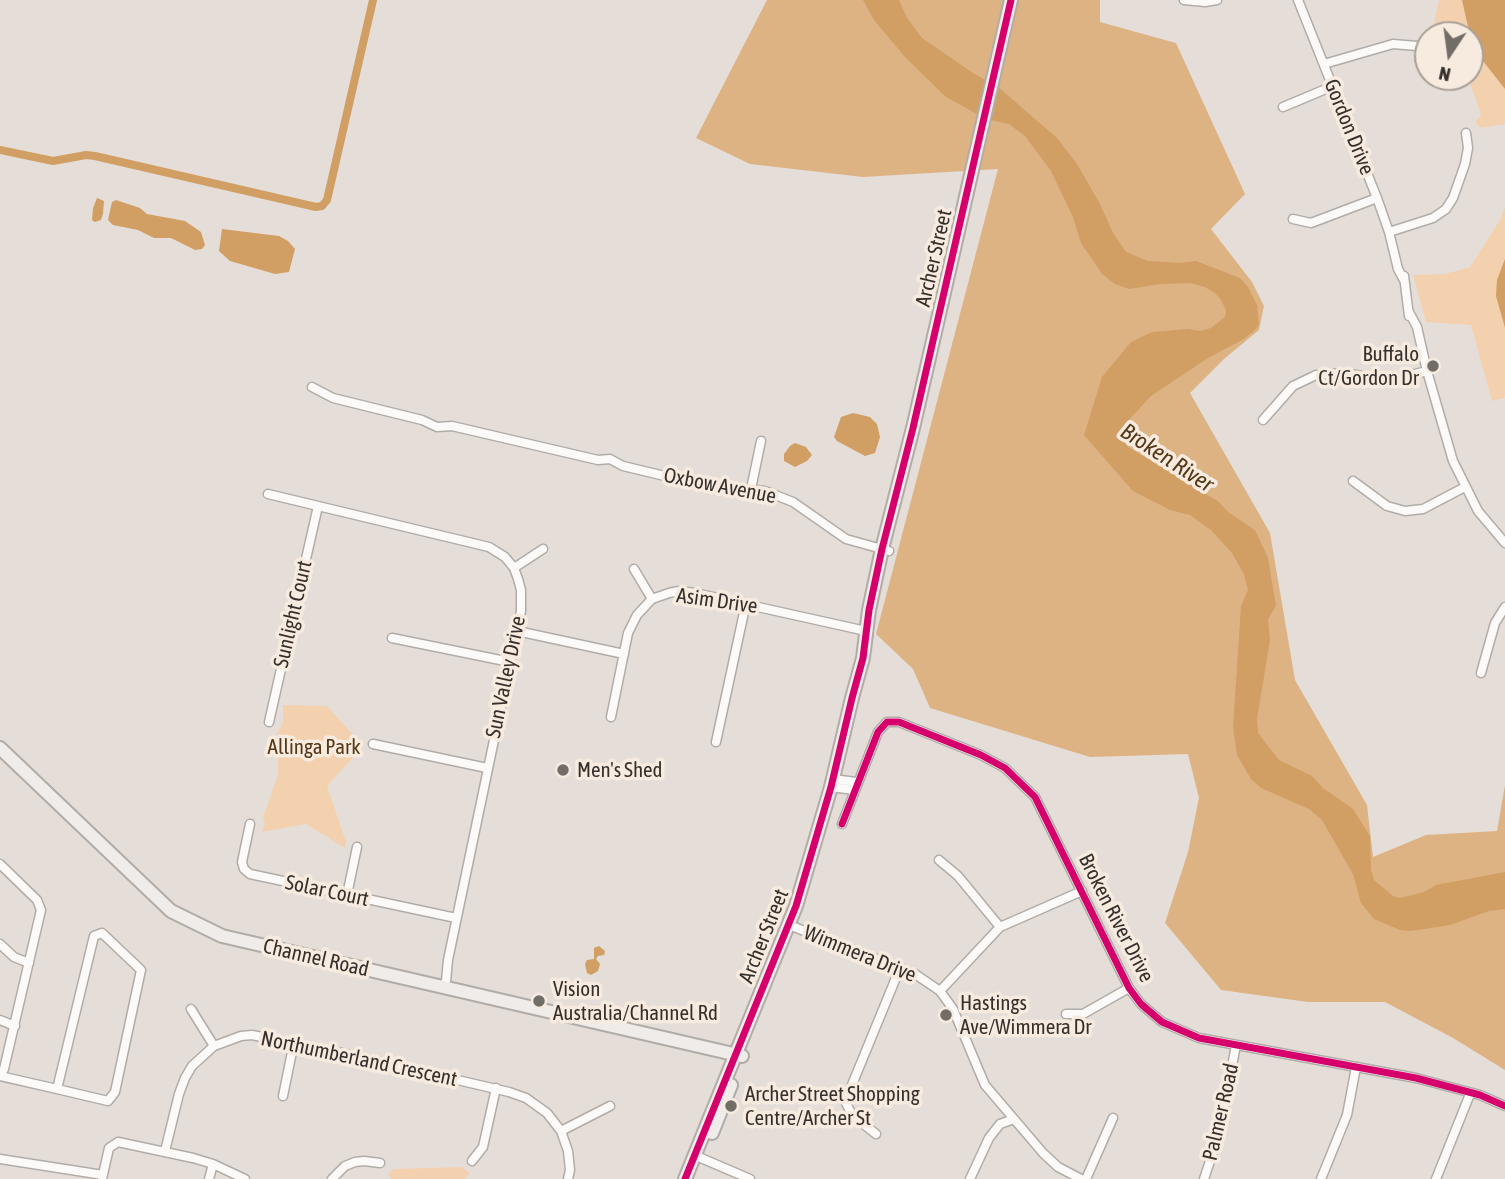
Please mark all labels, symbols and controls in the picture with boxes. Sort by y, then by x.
north arrow [1414,21,1484,91]
text: N [1437,63,1453,86]
street label: Gordon Drive [1318,76,1380,178]
street label: Archer Street [911,207,957,309]
place label: Buffalo Ct/Gordon Dr [1318,341,1419,391]
marker: Buffalo Ct/Gordon Dr [1425,358,1441,374]
water label: Broken River [1115,418,1219,498]
street label: Oxbow Avenue [662,463,778,509]
street label: Sunlight Court [268,558,318,670]
street label: Asim Drive [675,583,759,619]
street label: Sun Valley Drive [481,614,531,740]
park label: Allinga Park [268,734,360,760]
place label: Men's Shed [577,757,662,783]
marker: Men's Shed [555,762,571,778]
street label: Broken River Drive [1073,850,1159,986]
street label: Solar Court [283,870,371,912]
street label: Archer Street [734,885,794,987]
street label: Wimmera Drive [800,920,920,988]
street label: Channel Road [261,934,371,982]
place label: Vision Australia/Channel Rd [553,976,718,1026]
place label: Hastings Ave/Wimmera Dr [960,990,1092,1040]
marker: Vision Australia/Channel Rd [531,993,547,1009]
marker: Hastings Ave/Wimmera Dr [938,1007,954,1023]
street label: Northumberland Crescent [259,1026,459,1092]
street label: Palmer Road [1198,1061,1244,1163]
place label: Archer Street Shopping Centre/Archer St [745,1081,920,1131]
marker: Archer Street Shopping Centre/Archer St [723,1098,739,1114]

